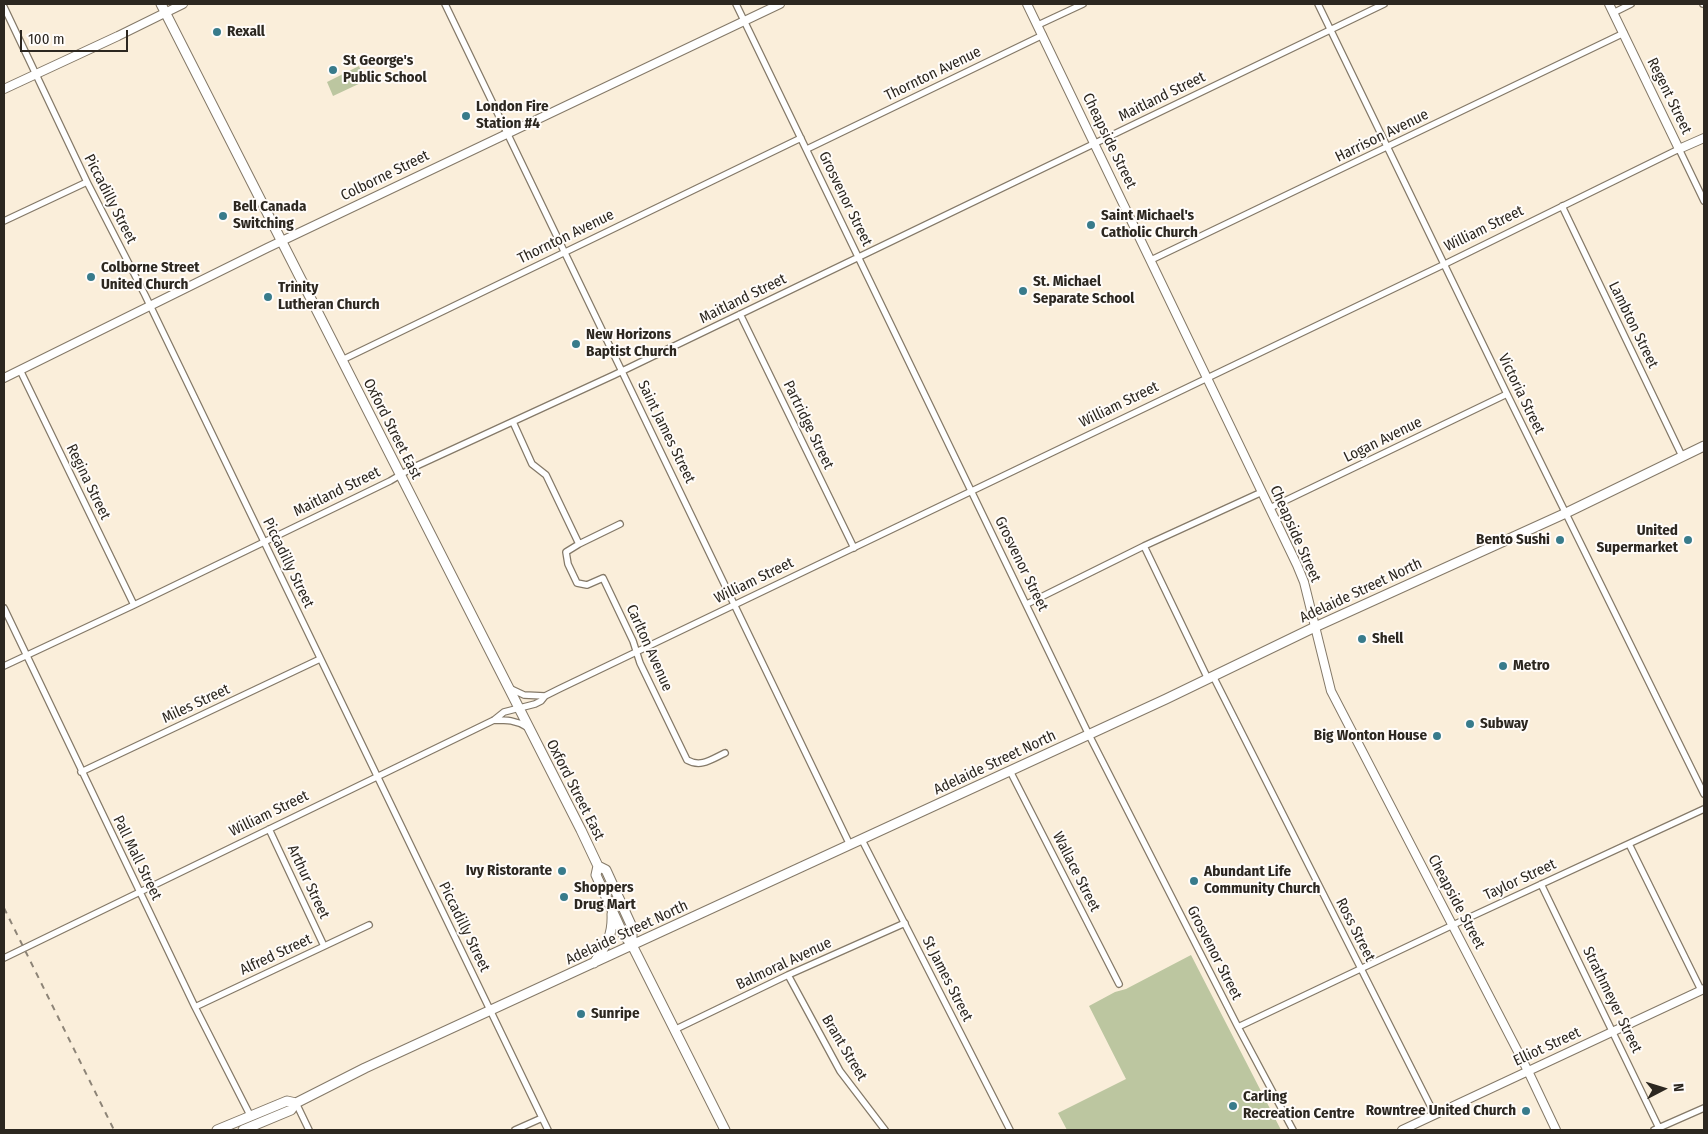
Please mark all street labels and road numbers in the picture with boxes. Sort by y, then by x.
street label: Thornton Avenue [882,43,984,105]
street label: Regent Street [1643,55,1695,137]
street label: Maitland Street [1116,68,1208,126]
street label: Cheapside Street [1078,90,1140,192]
street label: Harrison Avenue [1332,106,1432,166]
street label: Colborne Street [338,147,432,205]
street label: Grosvenor Street [814,149,876,249]
street label: Piccadilly Street [80,151,140,247]
street label: William Street [1441,202,1527,256]
street label: Thornton Avenue [515,206,617,268]
street label: Maitland Street [697,270,789,328]
street label: Lambton Street [1604,279,1662,371]
street label: Victoria Street [1494,351,1548,437]
street label: Oxford Street East [359,376,425,482]
street label: Saint James Street [633,378,699,486]
street label: Partridge Street [779,378,837,472]
street label: William Street [1076,378,1162,432]
street label: Logan Avenue [1341,413,1425,467]
street label: Regina Street [62,441,114,523]
street label: Maitland Street [291,463,383,521]
street label: Cheapside Street [1266,483,1324,585]
street label: Grosvenor Street [990,514,1052,614]
street label: Piccadilly Street [258,515,318,611]
street label: William Street [711,554,797,608]
street label: Adelaide Street North [1297,555,1425,627]
street label: Carlton Avenue [622,602,676,694]
street label: Miles Street [159,681,233,727]
street label: Adelaide Street North [931,727,1059,799]
street label: Oxford Street East [542,737,608,843]
street label: William Street [226,787,312,841]
street label: Pall Mall Street [109,813,165,903]
street label: Wallace Street [1048,829,1104,915]
street label: Arthur Street [283,842,333,922]
street label: Cheapside Street [1424,852,1488,952]
street label: Taylor Street [1481,855,1559,905]
street label: Piccadilly Street [434,879,494,975]
street label: Ross Street [1331,895,1379,965]
street label: Adelaide Street North [563,897,691,969]
street label: Grosvenor Street [1183,903,1245,1003]
street label: Alfred Street [237,931,315,979]
street label: St James Street [918,933,976,1025]
street label: Balmoral Avenue [733,934,835,994]
street label: Strathmeyer Street [1579,944,1645,1056]
street label: Brant Street [817,1012,871,1084]
street label: Elliot Street [1511,1024,1583,1070]

